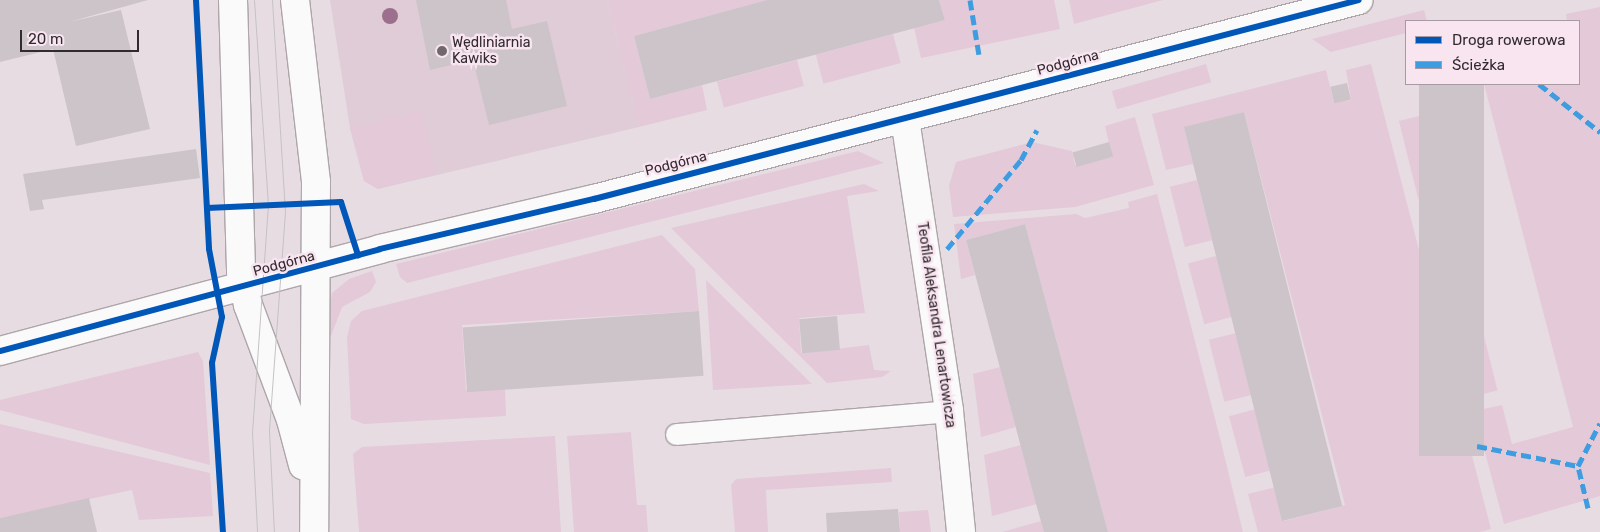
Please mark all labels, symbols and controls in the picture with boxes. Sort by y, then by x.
scale bar [22,20,141,52]
legend [1405,20,1580,85]
text: 20 m [28,30,63,48]
text: Droga rowerowa [1452,31,1566,49]
place label: Wędliniarnia Kawiks [452,35,530,68]
marker: Wędliniarnia Kawiks [436,45,448,57]
street label: Podgórna [1035,47,1101,79]
text: Ścieżka [1452,56,1505,74]
street label: Podgórna [643,148,709,180]
street label: Teofila Aleksandra Lenartowicza [913,221,959,429]
street label: Podgórna [251,248,317,280]

